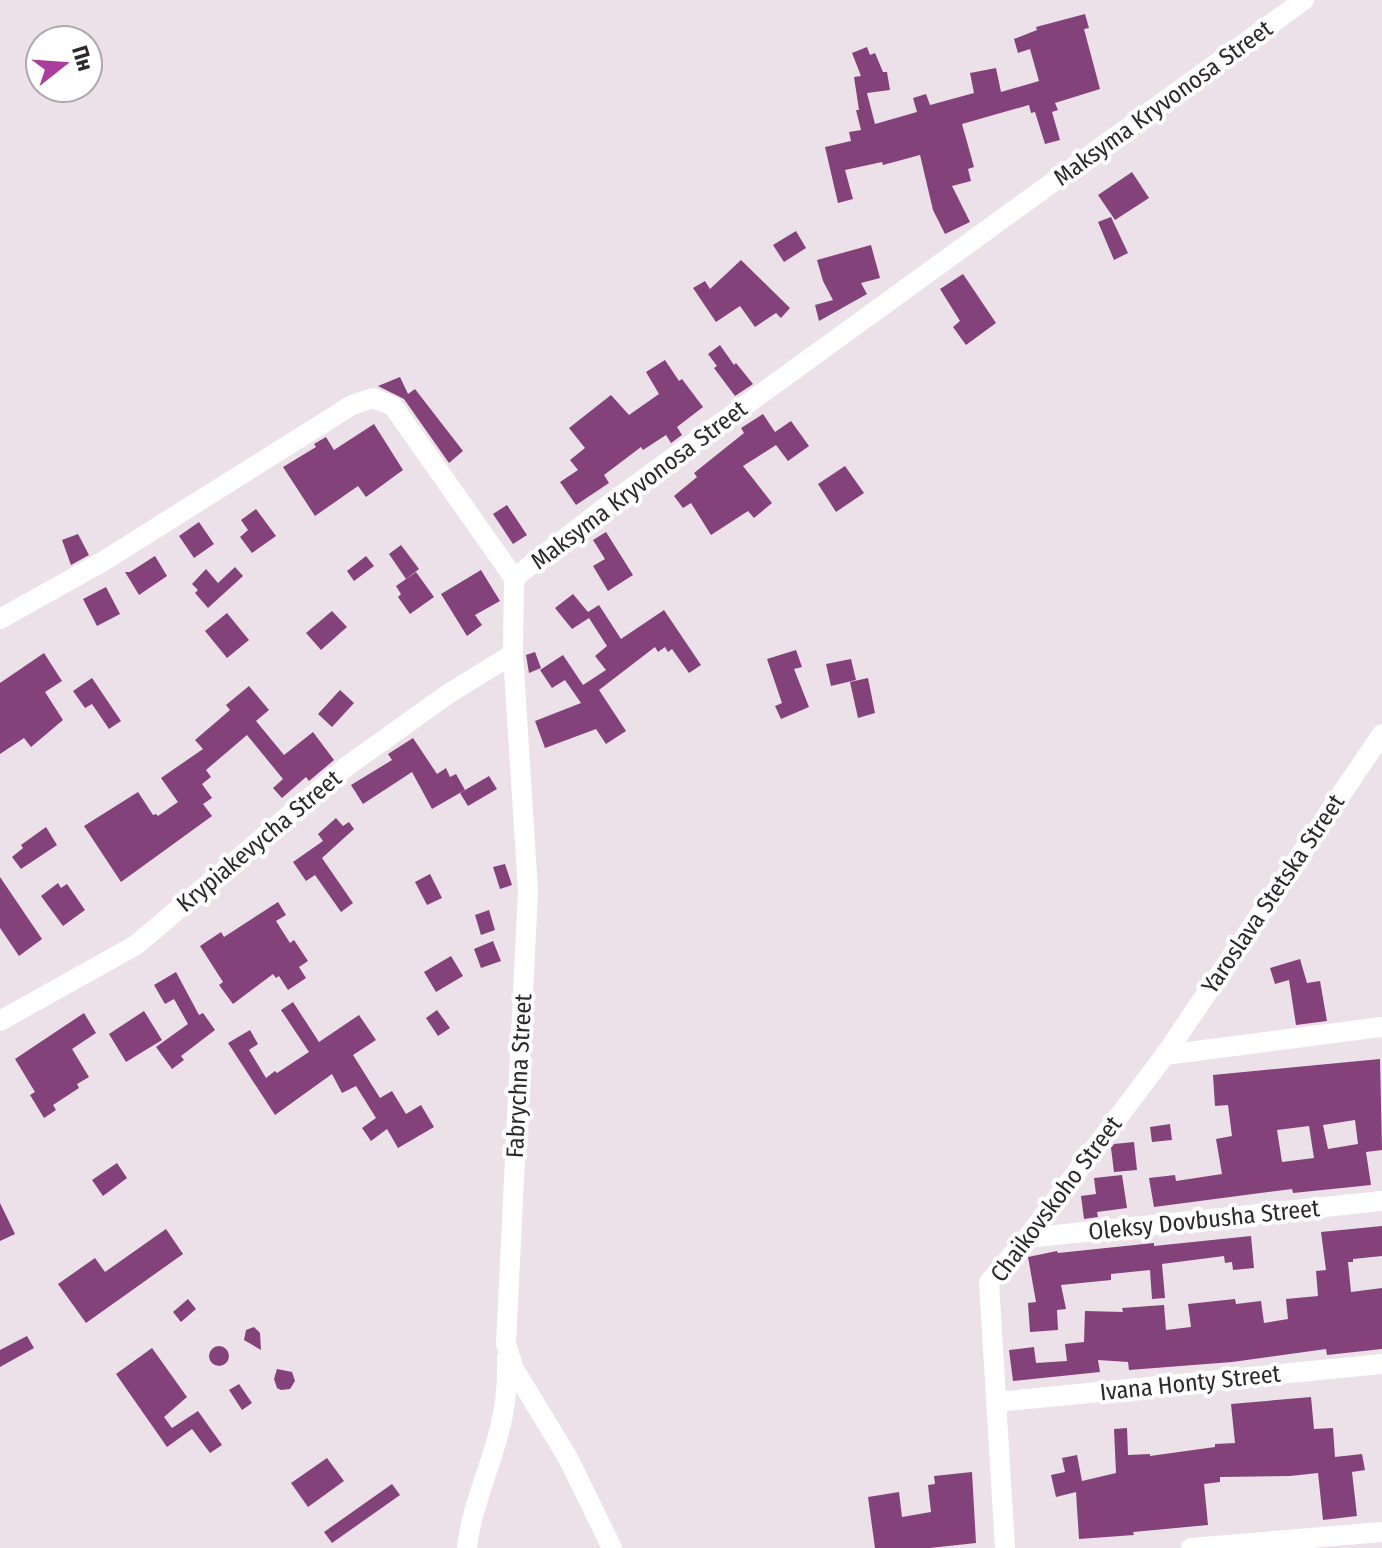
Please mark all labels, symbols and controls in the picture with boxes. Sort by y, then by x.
street label: Maksyma Kryvonosa Street [1048,14,1278,192]
north arrow [24,24,104,104]
text: Пн [66,42,99,74]
street label: Maksyma Kryvonosa Street [526,395,753,575]
street label: Krypiakevycha Street [171,764,347,918]
street label: Yaroslava Stetska Street [1196,789,1350,999]
street label: Fabrychna Street [501,993,537,1159]
street label: Chaikovskoho Street [985,1111,1128,1287]
street label: Oleksy Dovbusha Street [1087,1194,1321,1246]
street label: Ivana Honty Street [1098,1360,1282,1406]

